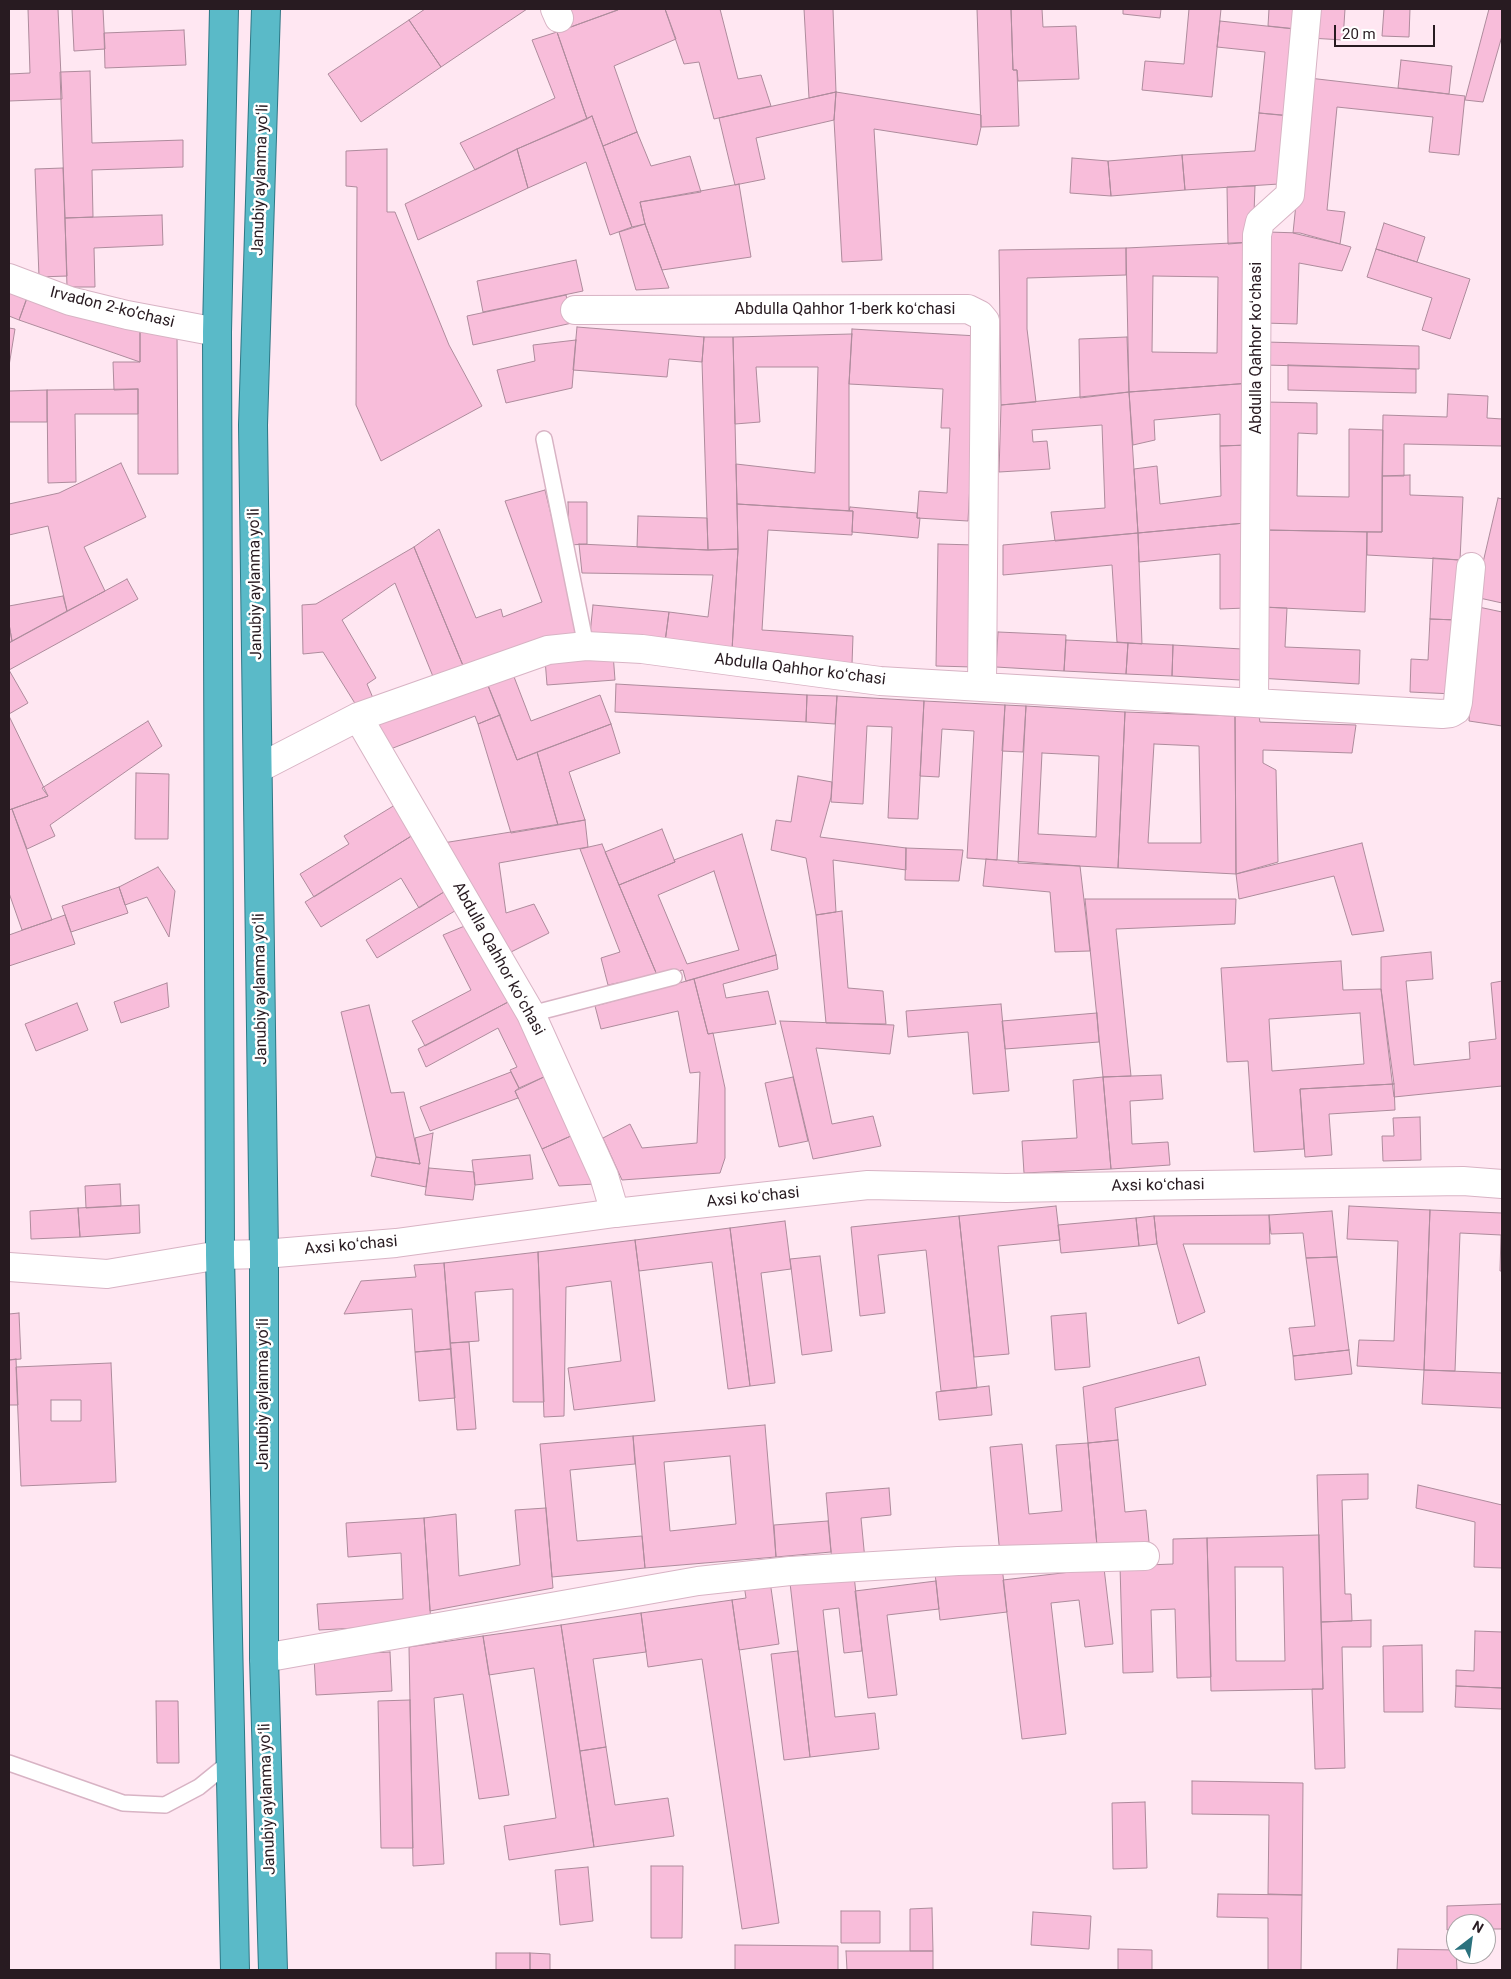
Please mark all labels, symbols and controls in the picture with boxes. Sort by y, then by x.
scale bar [1336,15,1437,47]
text: 20 m [1342,25,1376,43]
street label: Janubiy aylanma yoʻli [249,104,273,256]
street label: Abdulla Qahhor koʻchasi [1247,262,1267,434]
street label: Irvadon 2-koʼchasi [48,283,176,333]
street label: Аbdulla Qahhor 1-berk koʻchasi [735,300,955,320]
street label: Janubiy aylanma yoʻli [245,508,267,660]
street label: Abdulla Qahhor koʻchasi [713,650,887,690]
street label: Abdulla Qahhor koʻchasi [448,879,548,1039]
street label: Janubiy aylanma yoʻli [250,913,272,1065]
street label: Axsi koʻchasi [1111,1176,1205,1196]
street label: Axsi koʻchasi [706,1184,800,1212]
street label: Axsi koʻchasi [304,1232,398,1260]
street label: Janubiy aylanma yoʻli [254,1318,274,1470]
street label: Janubiy aylanma yoʻli [256,1723,280,1875]
north arrow [1446,1914,1496,1964]
text: N [1470,1917,1486,1936]

